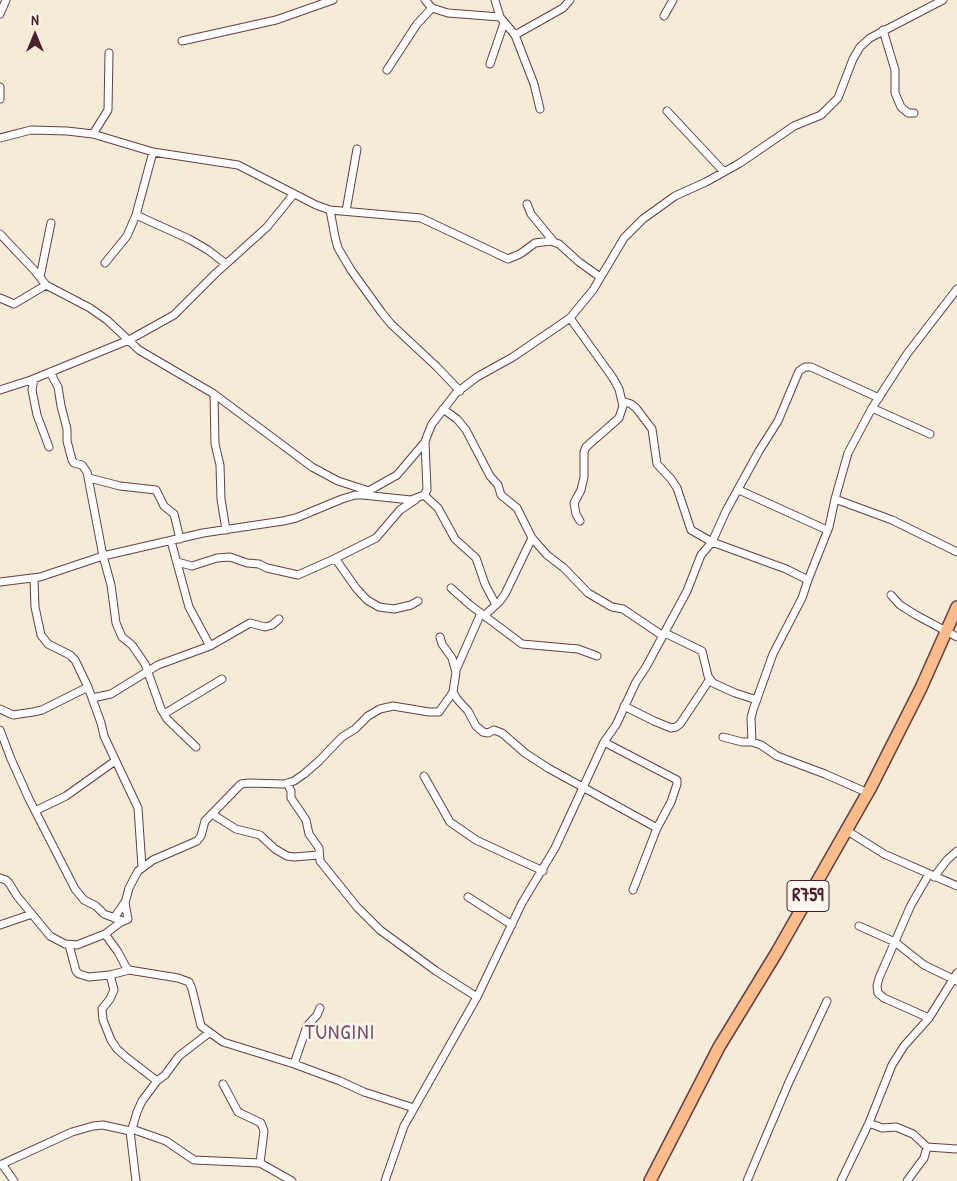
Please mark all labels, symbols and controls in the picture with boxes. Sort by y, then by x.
north arrow [10,10,60,60]
text: N [31,10,39,29]
road number: R759 [787,880,829,911]
district label: TUNGINI [304,1020,376,1046]

